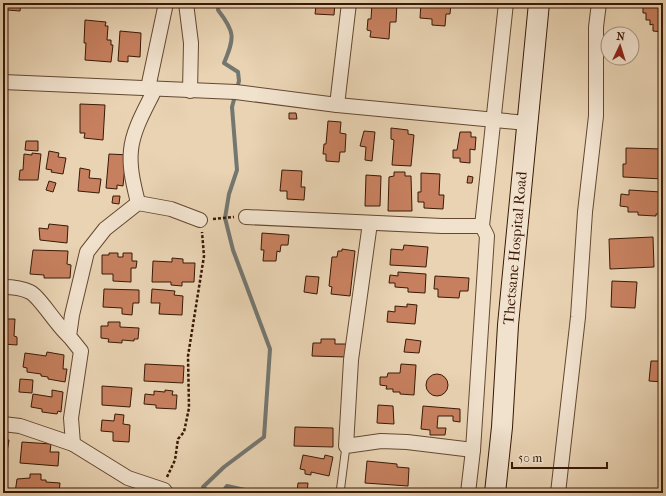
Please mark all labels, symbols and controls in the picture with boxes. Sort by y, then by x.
north arrow [600,26,640,66]
text: N [616,30,626,43]
street label: Thetsane Hospital Road [499,170,531,325]
scale bar [512,444,607,470]
text: 50 m [518,451,542,465]

